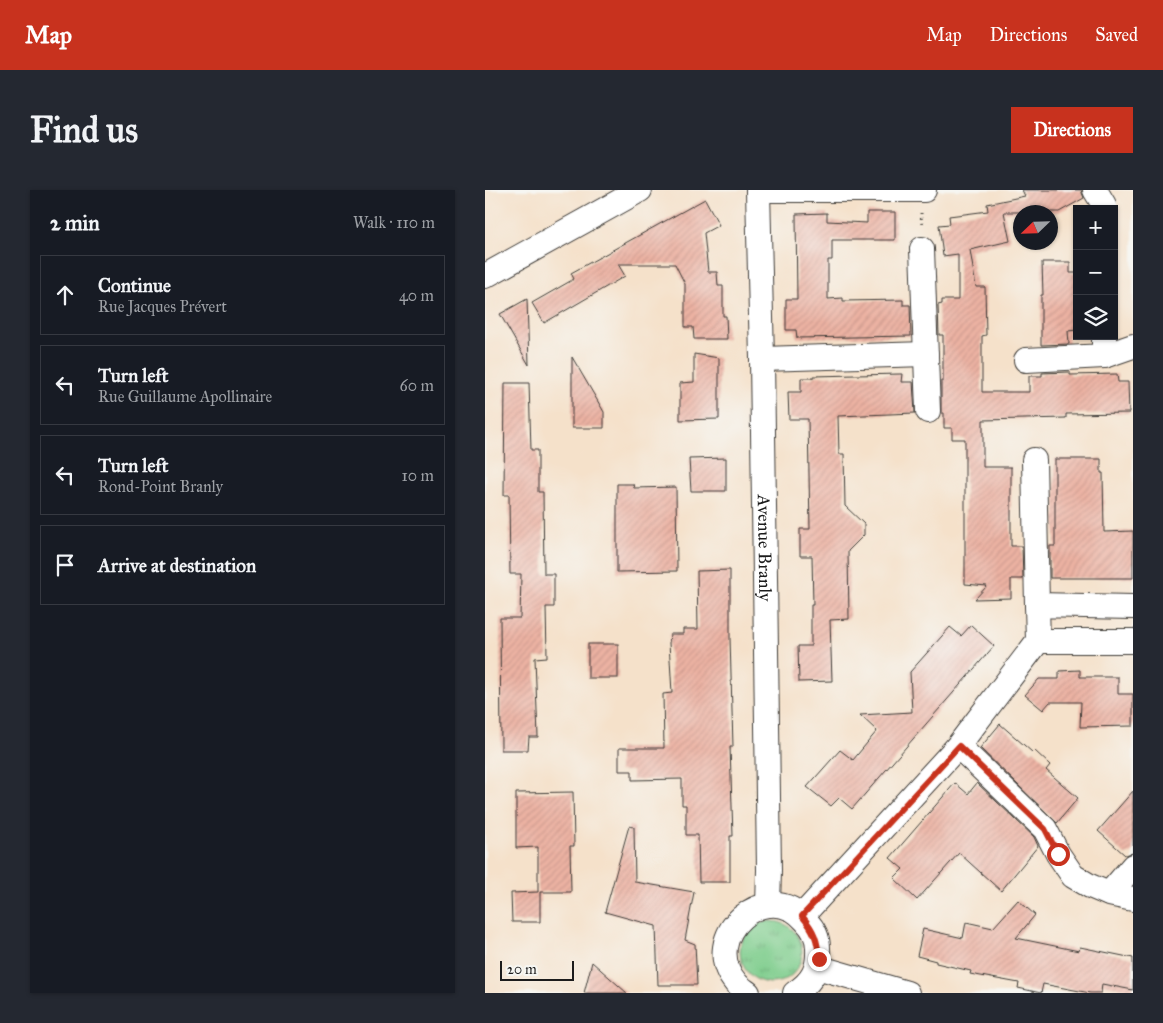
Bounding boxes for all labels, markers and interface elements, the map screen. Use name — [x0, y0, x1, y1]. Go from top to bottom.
text: Map — [25, 20, 72, 50]
text: Map — [926, 24, 962, 46]
text: Directions — [990, 24, 1067, 46]
text: Saved — [1095, 24, 1138, 46]
button: Directions — [1011, 107, 1133, 153]
text: Find us — [30, 109, 138, 152]
north arrow — [1013, 205, 1058, 250]
map controls — [1073, 205, 1118, 340]
button: + — [1073, 205, 1118, 250]
text: 2 min — [50, 210, 100, 236]
text: Walk · 110 m — [353, 213, 435, 232]
button: − — [1073, 250, 1118, 295]
text: Continue — [98, 274, 171, 297]
icon: ahead — [51, 281, 79, 309]
text: 40 m — [399, 286, 434, 305]
button: layers — [1073, 295, 1118, 340]
text: Rue Jacques Prévert — [98, 297, 227, 316]
text: Turn left — [98, 364, 168, 387]
icon: left — [51, 371, 79, 399]
text: 60 m — [400, 376, 434, 395]
text: Rue Guillaume Apollinaire — [98, 387, 272, 406]
text: Turn left — [98, 454, 168, 477]
icon: left — [51, 461, 79, 489]
text: 10 m — [402, 466, 434, 485]
text: Rond-Point Branly — [98, 477, 223, 496]
street label: Avenue Branly — [753, 493, 776, 602]
icon: arrive — [51, 551, 79, 579]
text: Arrive at destination — [98, 554, 256, 577]
route start — [1047, 843, 1070, 866]
route end — [808, 948, 831, 971]
scale bar — [500, 958, 574, 981]
text: 20 m — [507, 961, 537, 978]

